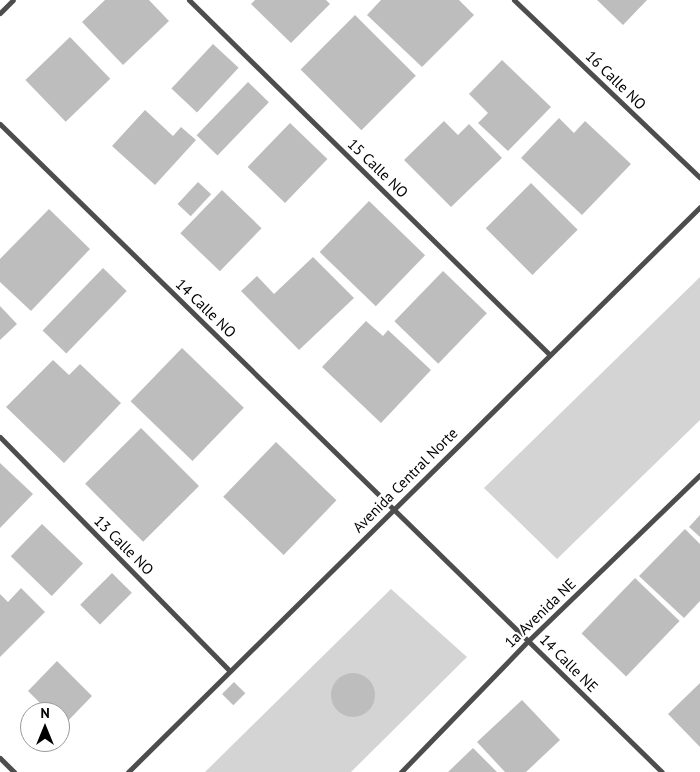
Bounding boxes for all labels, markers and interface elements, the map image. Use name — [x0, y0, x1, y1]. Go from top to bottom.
street label: 16 Calle NO — [582, 47, 650, 113]
street label: 15 Calle NO — [344, 135, 412, 201]
street label: 14 Calle NO — [172, 275, 240, 341]
street label: Avenida Central Norte — [349, 424, 461, 536]
street label: 13 Calle NO — [90, 511, 158, 579]
street label: 1a Avenida NE — [501, 574, 579, 652]
street label: 14 Calle NE — [536, 630, 602, 696]
north arrow — [20, 702, 70, 752]
text: N — [40, 704, 50, 722]

